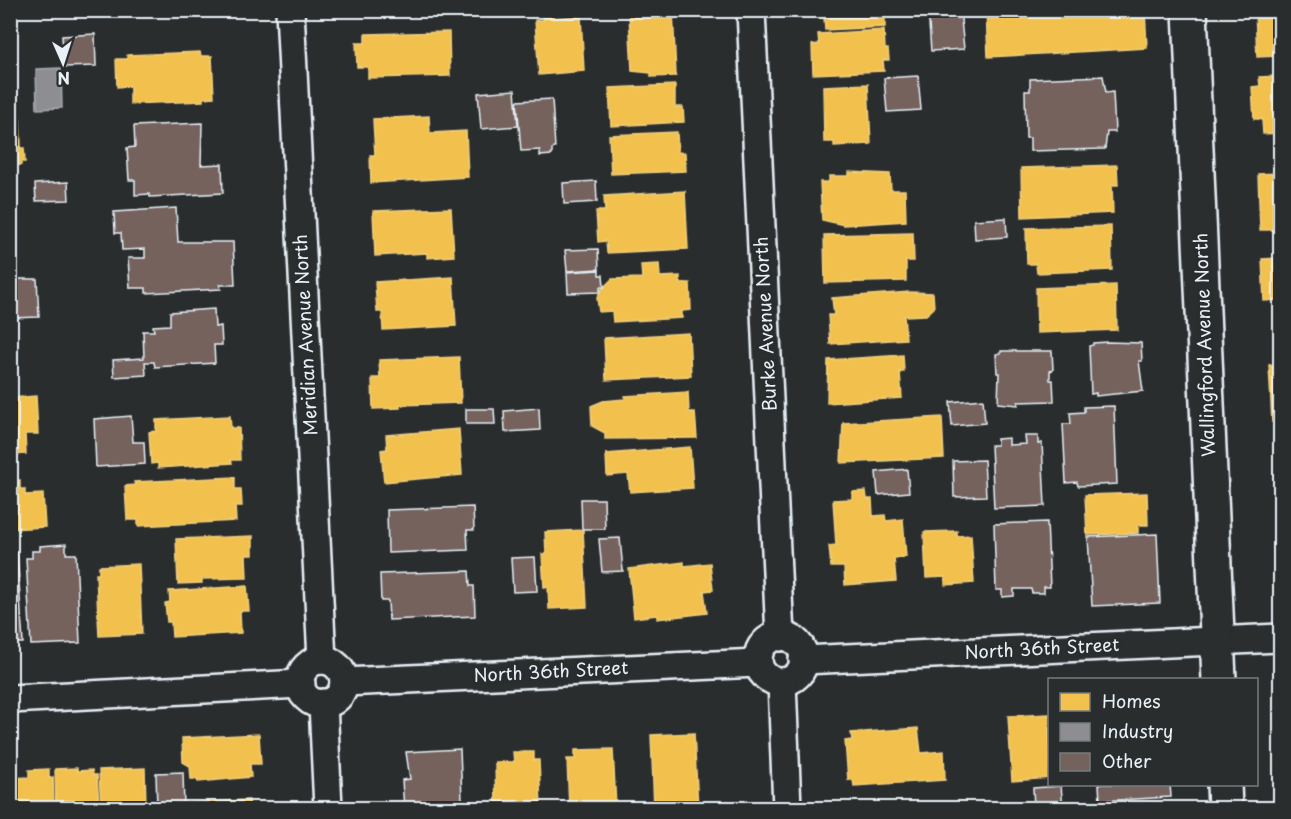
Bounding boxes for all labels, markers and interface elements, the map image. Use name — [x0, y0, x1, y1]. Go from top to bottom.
north arrow — [33, 33, 93, 93]
text: N — [57, 67, 71, 91]
street label: Wallingford Avenue North — [1186, 233, 1221, 458]
street label: Meridian Avenue North — [286, 234, 323, 436]
street label: Burke Avenue North — [746, 236, 783, 412]
street label: North 36th Street — [964, 630, 1120, 665]
street label: North 36th Street — [473, 653, 629, 688]
legend — [1048, 678, 1258, 786]
text: Homes — [1102, 687, 1160, 714]
text: Industry — [1102, 717, 1173, 744]
text: Other — [1102, 747, 1152, 774]

